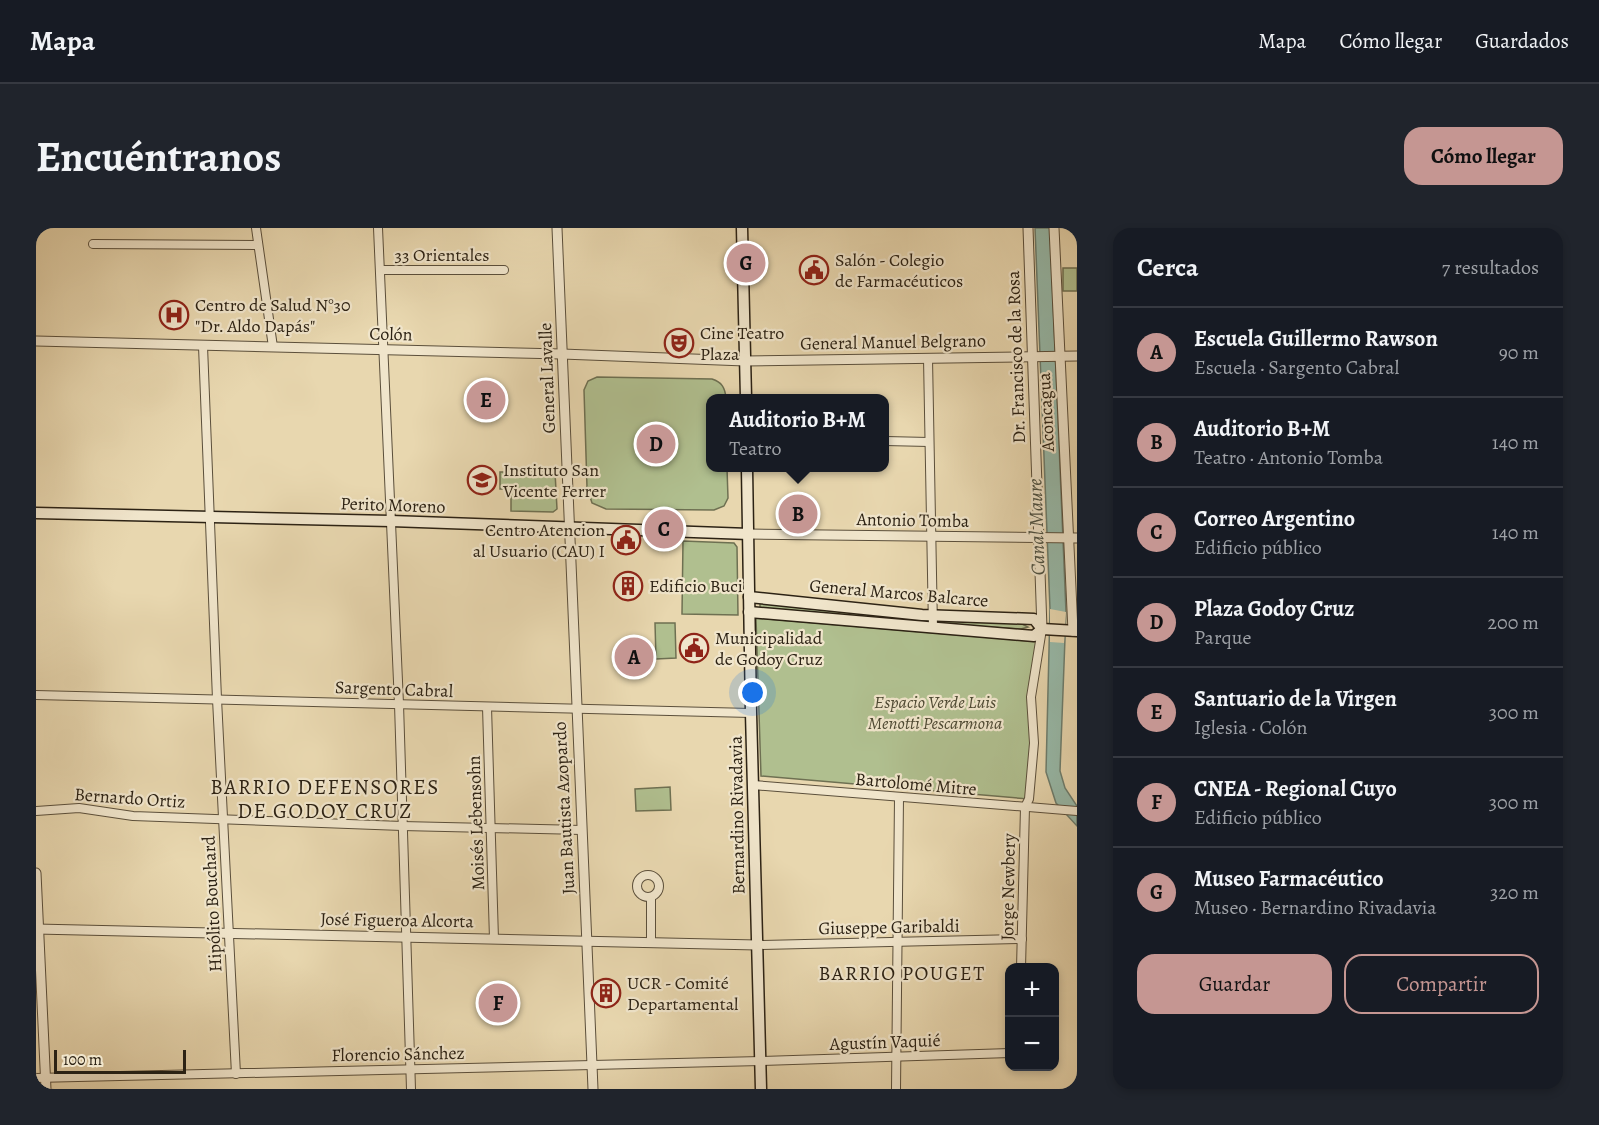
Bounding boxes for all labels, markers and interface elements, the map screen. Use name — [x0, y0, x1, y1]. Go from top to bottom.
text: Mapa — [30, 22, 95, 60]
text: Mapa — [1258, 27, 1306, 55]
text: Cómo llegar — [1339, 27, 1442, 55]
text: Guardados — [1475, 27, 1569, 55]
button: Cómo llegar — [1404, 127, 1563, 185]
text: Encuéntranos — [36, 128, 281, 185]
pin: G — [726, 240, 766, 285]
street label: 33 Orientales — [395, 243, 489, 267]
place label: Salón - Colegio de Farmacéuticos — [835, 248, 963, 293]
text: Cerca — [1137, 250, 1199, 285]
public building icon: Salón - Colegio de Farmacéuticos — [798, 254, 830, 286]
text: 7 resultados — [1442, 254, 1539, 281]
street label: Dr. Francisco de la Rosa — [1001, 269, 1031, 444]
place label: Centro de Salud N°30 "Dr. Aldo Dapás" — [195, 293, 351, 338]
hospital icon: Centro de Salud N°30 "Dr. Aldo Dapás" — [158, 299, 190, 331]
place label: Cine Teatro Plaza — [700, 321, 784, 366]
street label: Colón — [369, 322, 413, 346]
street label: General Lavalle — [533, 322, 561, 434]
text: Escuela Guillermo Rawson — [1194, 324, 1438, 354]
theatre icon: Cine Teatro Plaza — [663, 327, 695, 359]
street label: General Manuel Belgrano — [800, 328, 986, 356]
text: A — [1150, 339, 1163, 366]
text: 90 m — [1499, 339, 1539, 366]
text: Escuela · Sargento Cabral — [1194, 354, 1400, 381]
street label: Aconcagua — [1032, 371, 1060, 453]
pin: E — [466, 378, 506, 423]
popup — [706, 394, 889, 472]
text: Auditorio B+M — [729, 405, 866, 435]
text: Auditorio B+M — [1194, 414, 1330, 444]
pin: D — [636, 422, 676, 466]
text: B — [1150, 429, 1163, 456]
text: 140 m — [1492, 429, 1539, 456]
text: Teatro — [729, 435, 781, 462]
text: Teatro · Antonio Tomba — [1194, 444, 1383, 471]
place label: Instituto San Vicente Ferrer — [502, 458, 606, 503]
school or university icon: Instituto San Vicente Ferrer — [466, 464, 498, 496]
water label: Canal Maure — [1021, 478, 1052, 576]
street label: Perito Moreno — [340, 491, 446, 519]
pin: B — [778, 492, 818, 536]
text: Correo Argentino — [1194, 504, 1355, 534]
pin: C — [644, 506, 684, 552]
street label: Antonio Tomba — [855, 507, 970, 533]
place label: Centro Atencion al Usuario (CAU) I — [473, 518, 605, 563]
text: C — [1150, 519, 1163, 546]
text: 140 m — [1492, 519, 1539, 546]
public building icon: Centro Atencion al Usuario (CAU) I — [610, 524, 642, 556]
text: Edificio público — [1194, 534, 1322, 561]
building icon: Edificio Buci — [612, 570, 644, 602]
street label: General Marcos Balcarce — [809, 573, 989, 613]
place label: Edificio Buci — [649, 574, 743, 598]
text: Plaza Godoy Cruz — [1194, 594, 1354, 624]
text: D — [1150, 609, 1163, 636]
text: 200 m — [1488, 609, 1539, 636]
text: Parque — [1194, 624, 1252, 651]
place label: Municipalidad de Godoy Cruz — [715, 626, 823, 671]
public building icon: Municipalidad de Godoy Cruz — [678, 632, 710, 664]
pin: A — [614, 634, 654, 680]
street label: Sargento Cabral — [335, 675, 454, 703]
your location — [738, 678, 767, 707]
text: Santuario de la Virgen — [1194, 684, 1397, 714]
park label: Espacio Verde Luis Menotti Pescarmona — [868, 690, 1002, 735]
text: E — [1151, 699, 1162, 726]
text: 300 m — [1489, 699, 1539, 726]
text: Iglesia · Colón — [1194, 714, 1307, 741]
street label: Juan Bautista Azopardo — [547, 721, 581, 895]
street label: Bernardino Rivadavia — [724, 735, 750, 895]
street label: Moisés Lebensohn — [462, 755, 490, 891]
street label: Bartolomé Mitre — [854, 767, 978, 801]
district label: BARRIO DEFENSORES DE GODOY CRUZ — [210, 773, 440, 825]
text: CNEA - Regional Cuyo — [1194, 774, 1397, 804]
street label: Bernardo Ortiz — [74, 782, 186, 814]
text: F — [1151, 789, 1162, 816]
text: 300 m — [1489, 789, 1539, 816]
text: Edificio público — [1194, 804, 1322, 831]
street label: Jorge Newbery — [995, 832, 1021, 941]
street label: Hipólito Bouchard — [196, 835, 228, 973]
text: Museo Farmacéutico — [1194, 864, 1384, 894]
text: G — [1150, 879, 1163, 906]
text: 320 m — [1490, 879, 1539, 906]
text: Museo · Bernardino Rivadavia — [1194, 894, 1437, 921]
street label: José Figueroa Alcorta — [320, 907, 475, 933]
street label: Giuseppe Garibaldi — [818, 914, 960, 940]
button: Guardar — [1137, 954, 1332, 1014]
button: Compartir — [1344, 954, 1539, 1014]
district label: BARRIO POUGET — [818, 960, 986, 987]
map controls — [1005, 963, 1059, 1071]
button: + — [1005, 963, 1059, 1017]
place label: UCR - Comité Departamental — [627, 971, 739, 1016]
building icon: UCR - Comité Departamental — [590, 977, 622, 1009]
pin: F — [478, 980, 518, 1026]
button: − — [1005, 1017, 1059, 1071]
street label: Agustín Vaquié — [828, 1028, 941, 1056]
street label: Florencio Sánchez — [331, 1041, 465, 1067]
scale bar — [54, 1047, 186, 1074]
text: 100 m — [63, 1049, 102, 1071]

